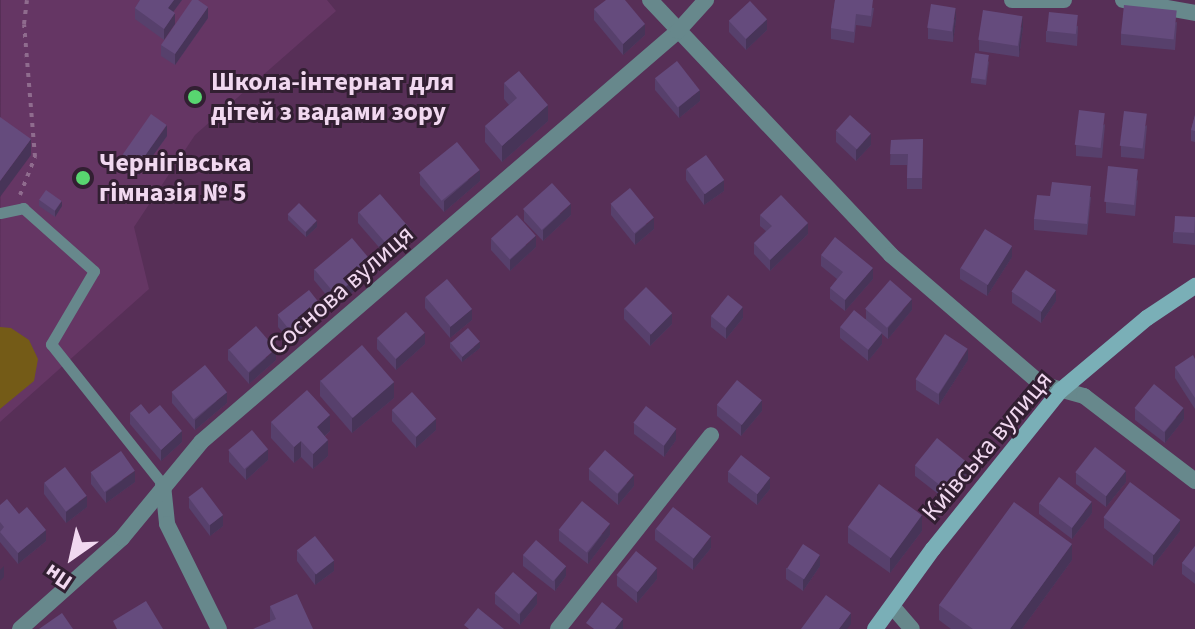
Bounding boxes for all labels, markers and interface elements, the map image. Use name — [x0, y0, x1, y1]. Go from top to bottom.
place label: Школа-інтернат для дітей з вадами зору — [211, 66, 454, 128]
marker: Школа-інтернат для дітей з вадами зору — [186, 88, 204, 106]
place label: Чернігівська гімназія № 5 — [99, 147, 251, 208]
marker: Чернігівська гімназія № 5 — [74, 169, 92, 187]
street label: Соснова вулиця — [262, 218, 420, 362]
street label: Київська вулиця — [915, 365, 1059, 527]
north arrow — [32, 517, 112, 597]
text: Пн — [38, 556, 79, 598]

